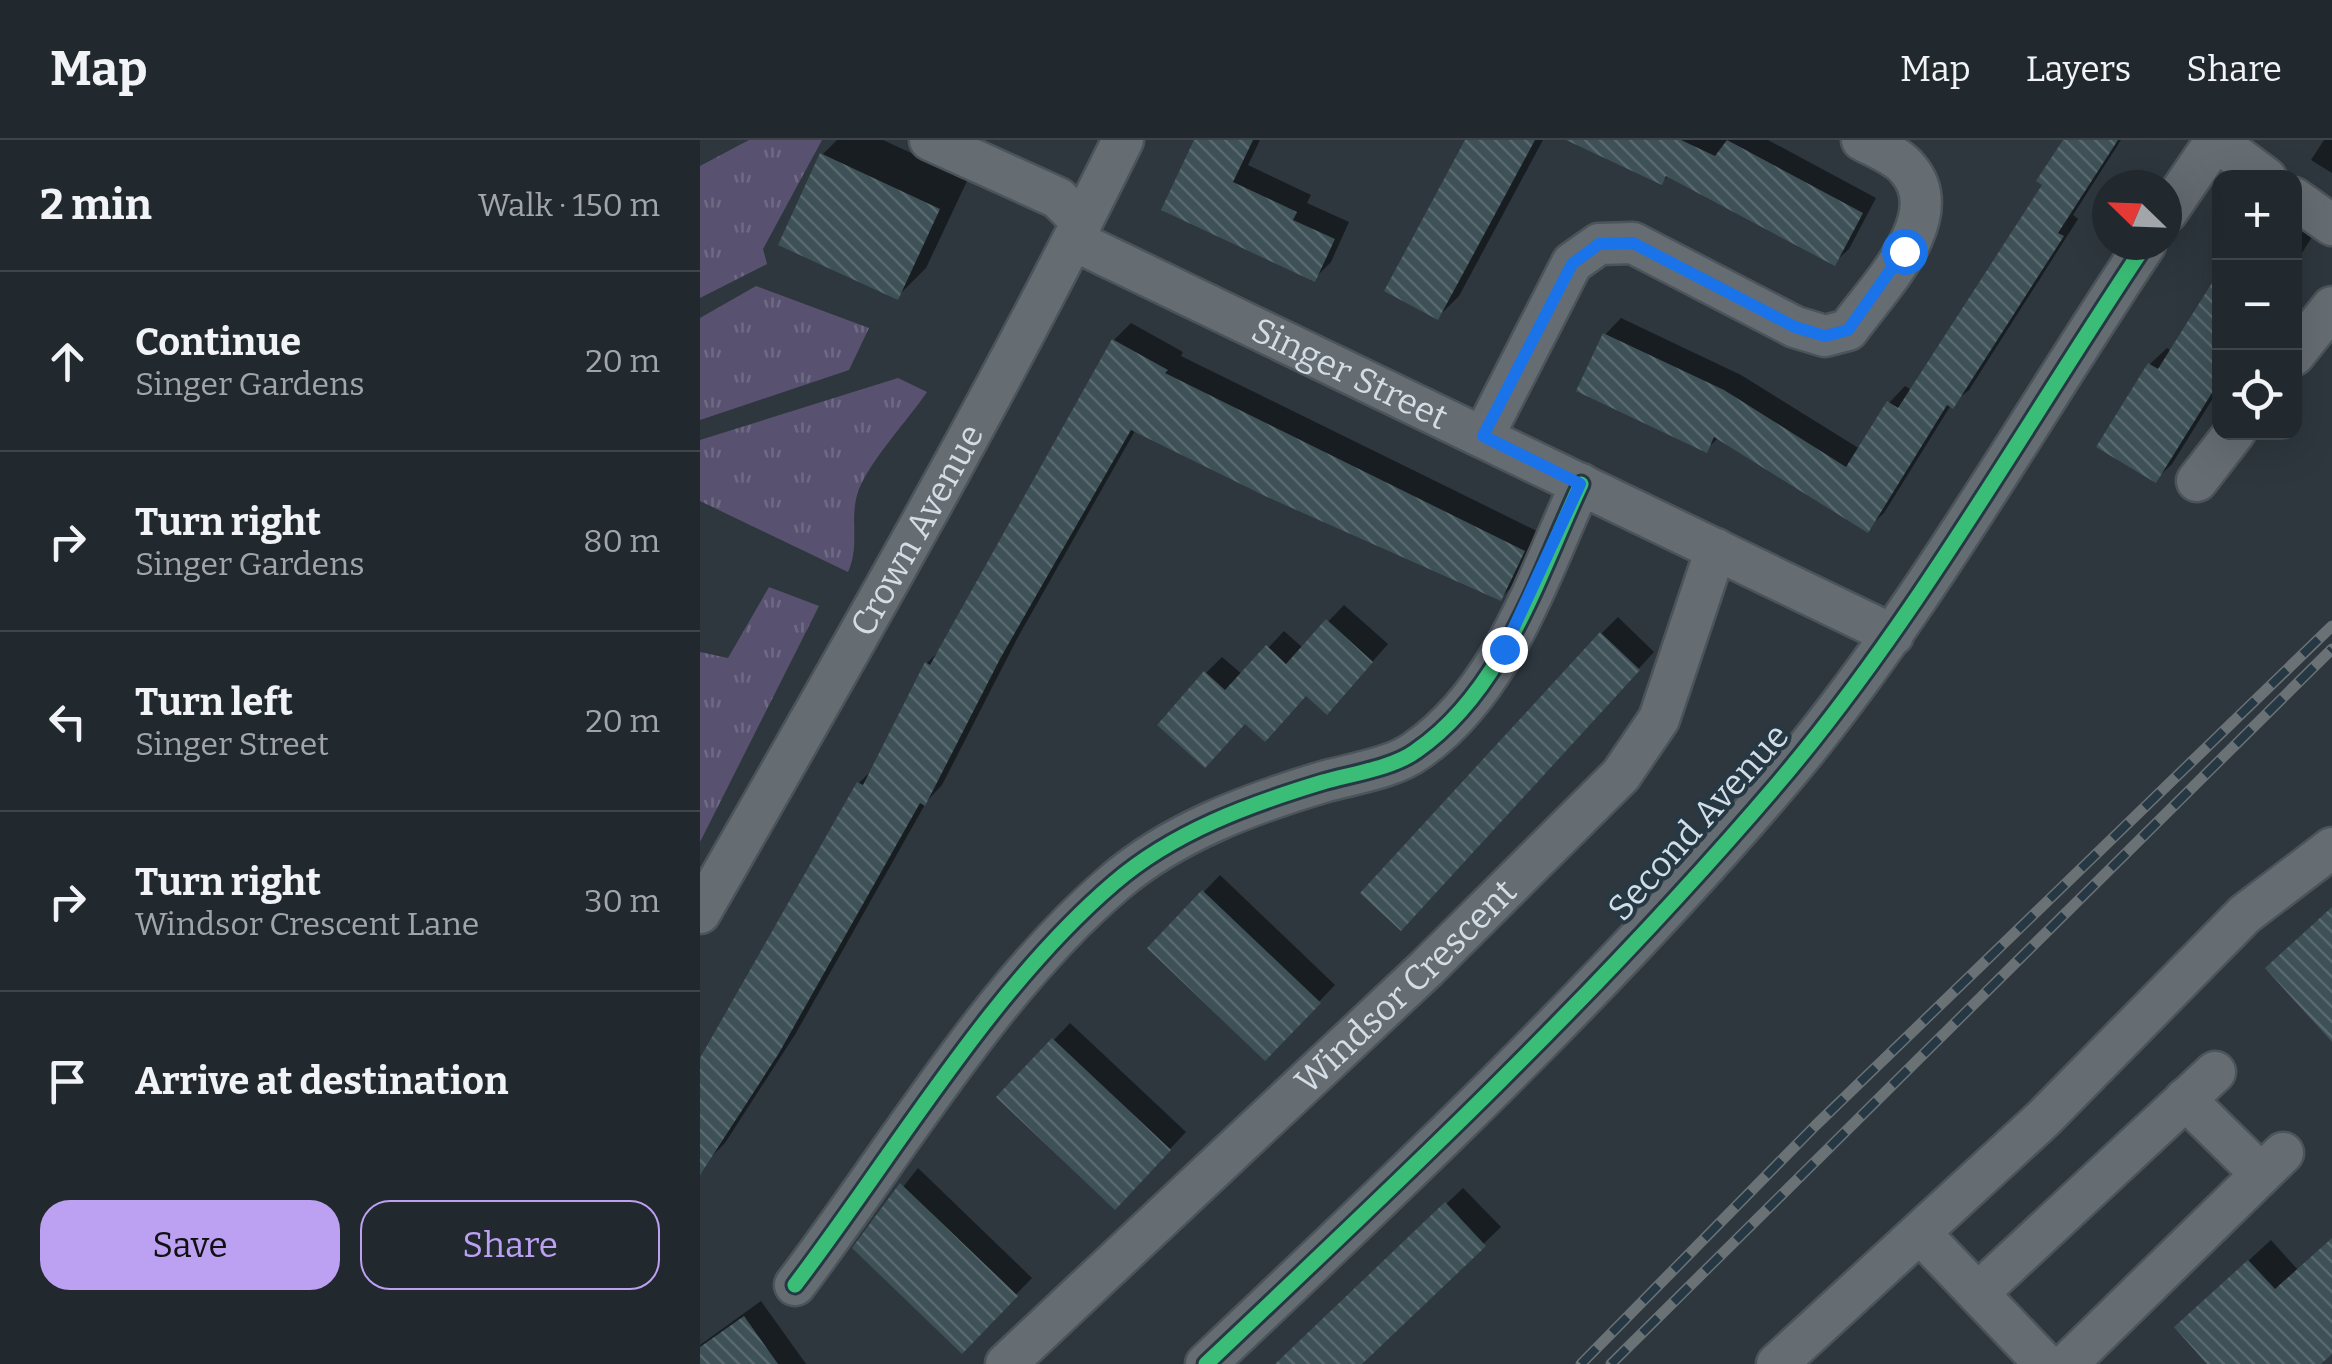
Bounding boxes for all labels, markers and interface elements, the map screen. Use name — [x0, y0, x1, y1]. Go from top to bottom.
text: Map — [50, 40, 147, 98]
text: Map — [1900, 48, 1971, 90]
text: Layers — [2026, 48, 2131, 90]
text: Share — [2186, 48, 2282, 90]
north arrow — [2092, 170, 2182, 260]
map controls — [2212, 170, 2302, 440]
button: + — [2212, 170, 2302, 260]
text: 2 min — [40, 180, 152, 230]
text: Walk · 150 m — [478, 186, 660, 224]
route start — [1882, 229, 1928, 275]
button: − — [2212, 260, 2302, 350]
street label: Singer Street — [1245, 308, 1455, 438]
text: Continue — [135, 319, 301, 365]
icon: ahead — [40, 334, 95, 389]
text: 20 m — [585, 342, 660, 380]
button: locate — [2212, 350, 2302, 440]
text: Singer Gardens — [135, 365, 365, 403]
street label: Crown Avenue — [841, 417, 992, 644]
text: Turn right — [135, 499, 321, 545]
icon: right — [40, 514, 95, 569]
text: 80 m — [583, 522, 660, 560]
text: Singer Gardens — [135, 545, 365, 583]
route end — [1482, 627, 1528, 673]
text: Turn left — [135, 679, 293, 725]
icon: left — [40, 694, 95, 749]
text: 20 m — [585, 702, 660, 740]
street label: Second Avenue — [1599, 715, 1797, 929]
text: Singer Street — [135, 725, 329, 763]
text: Turn right — [135, 859, 321, 905]
street label: Windsor Crescent — [1286, 870, 1525, 1102]
icon: right — [40, 874, 95, 929]
text: 30 m — [584, 882, 660, 920]
text: Windsor Crescent Lane — [135, 905, 479, 943]
icon: arrive — [40, 1054, 95, 1109]
text: Arrive at destination — [135, 1058, 508, 1104]
button: Save — [40, 1200, 340, 1290]
button: Share — [360, 1200, 660, 1290]

